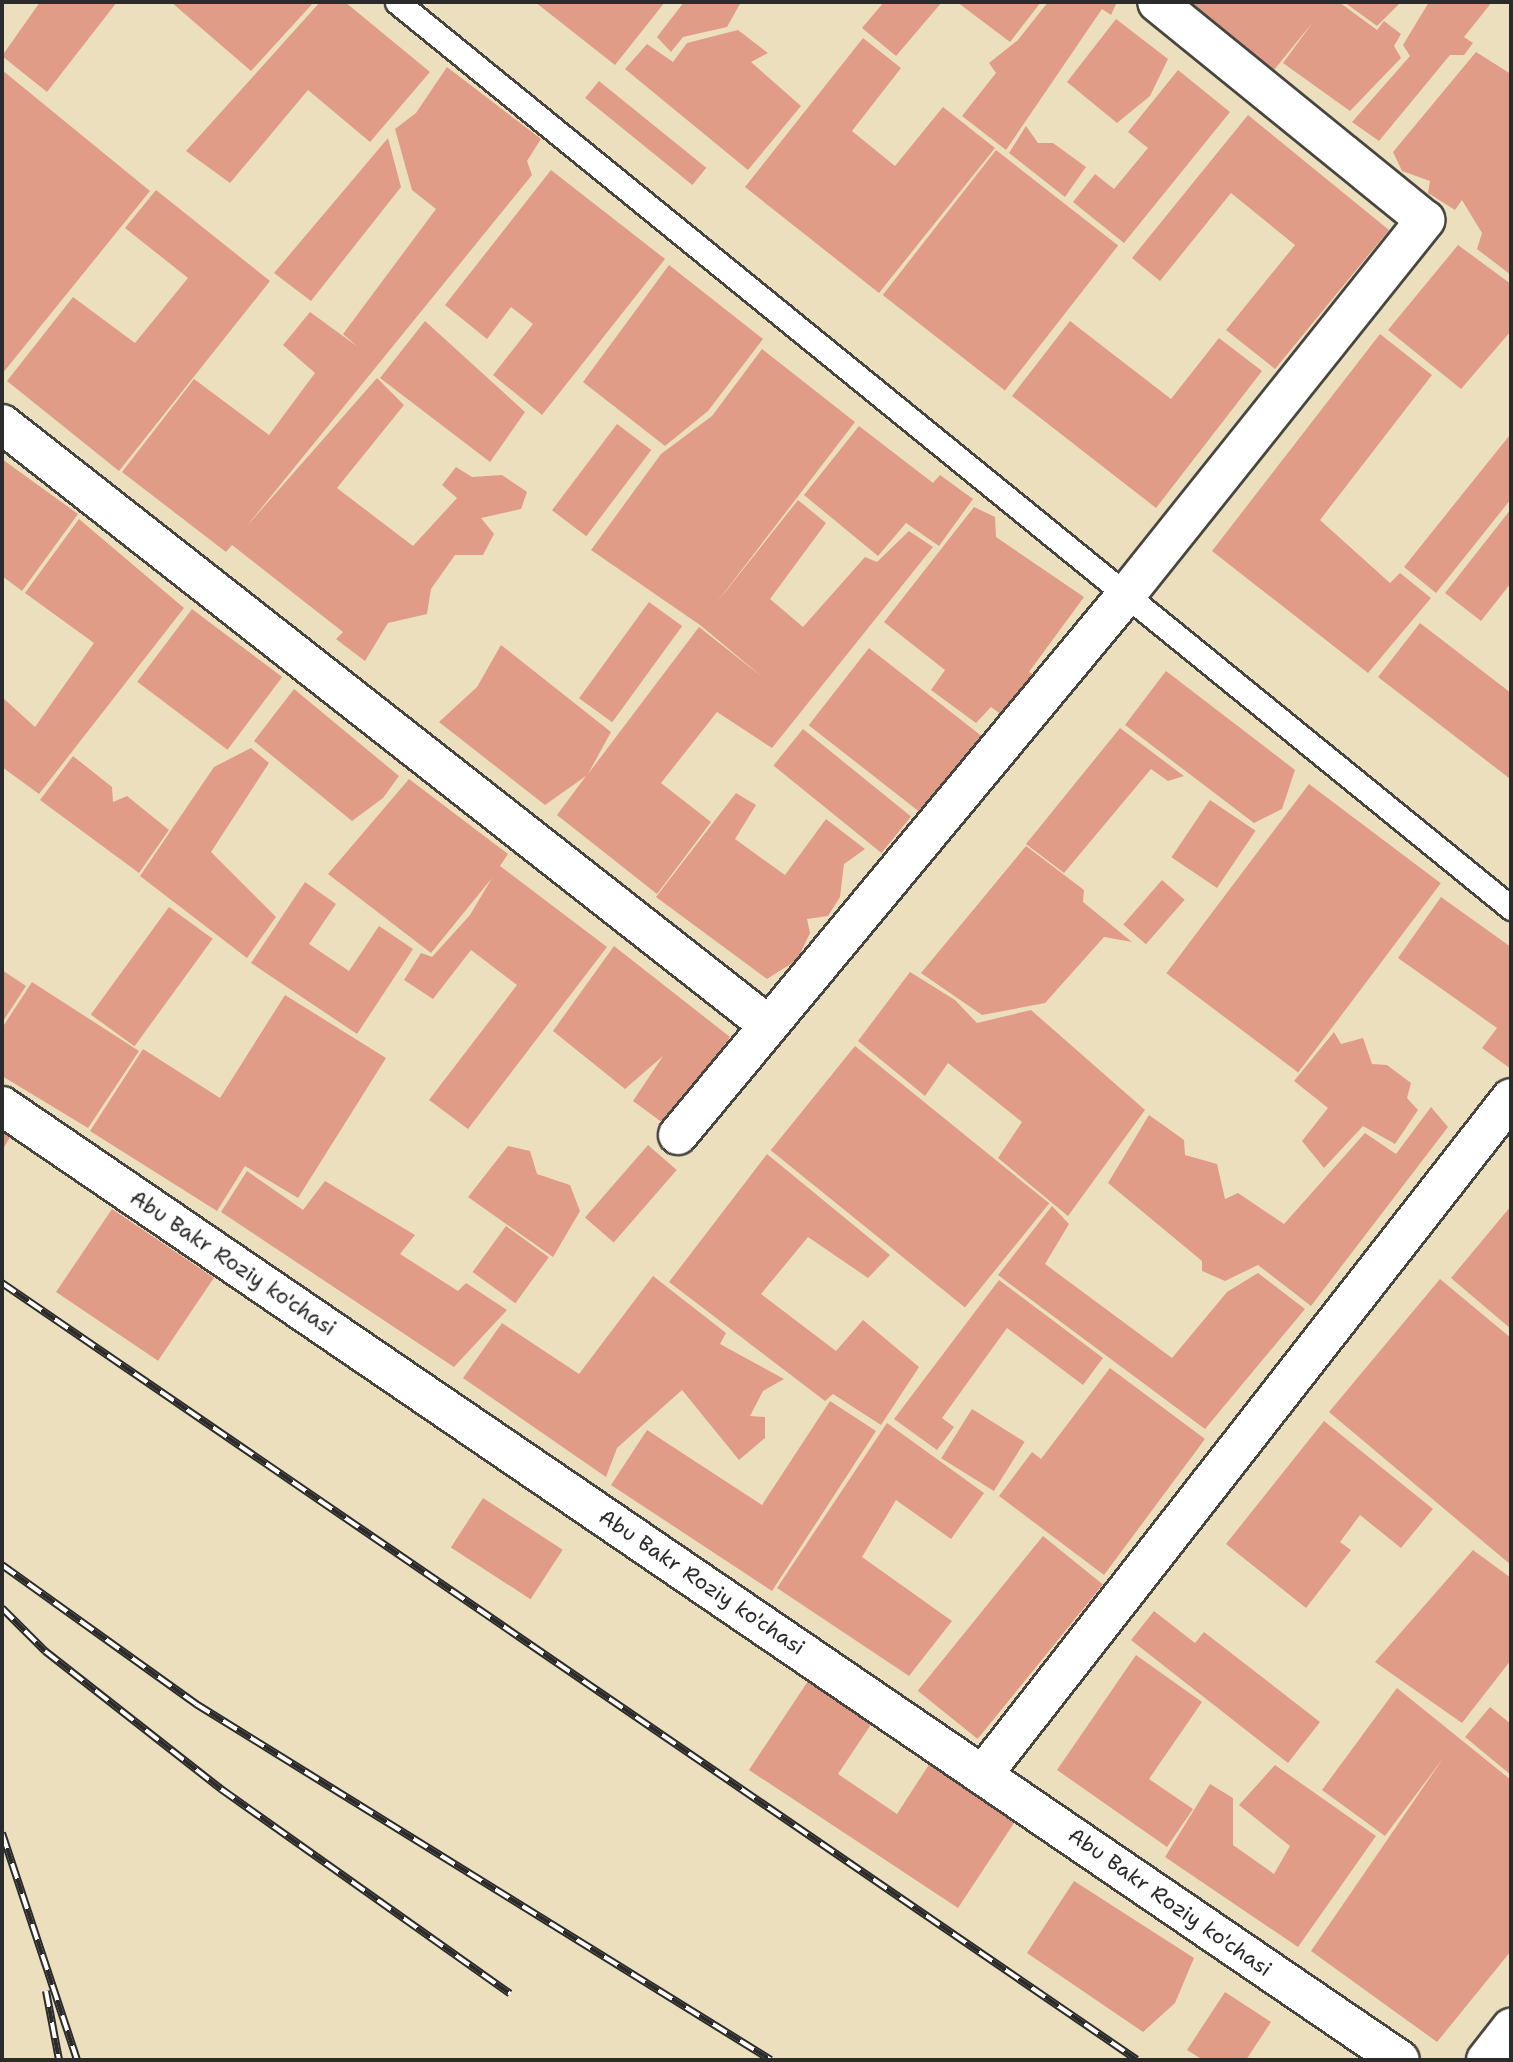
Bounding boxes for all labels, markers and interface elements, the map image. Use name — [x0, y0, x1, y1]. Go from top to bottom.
street label: Abu Bakr Roziy ko'chasi — [125, 1185, 341, 1341]
street label: Abu Bakr Roziy ko'chasi — [594, 1504, 810, 1660]
street label: Abu Bakr Roziy ko'chasi — [1063, 1822, 1277, 1982]

